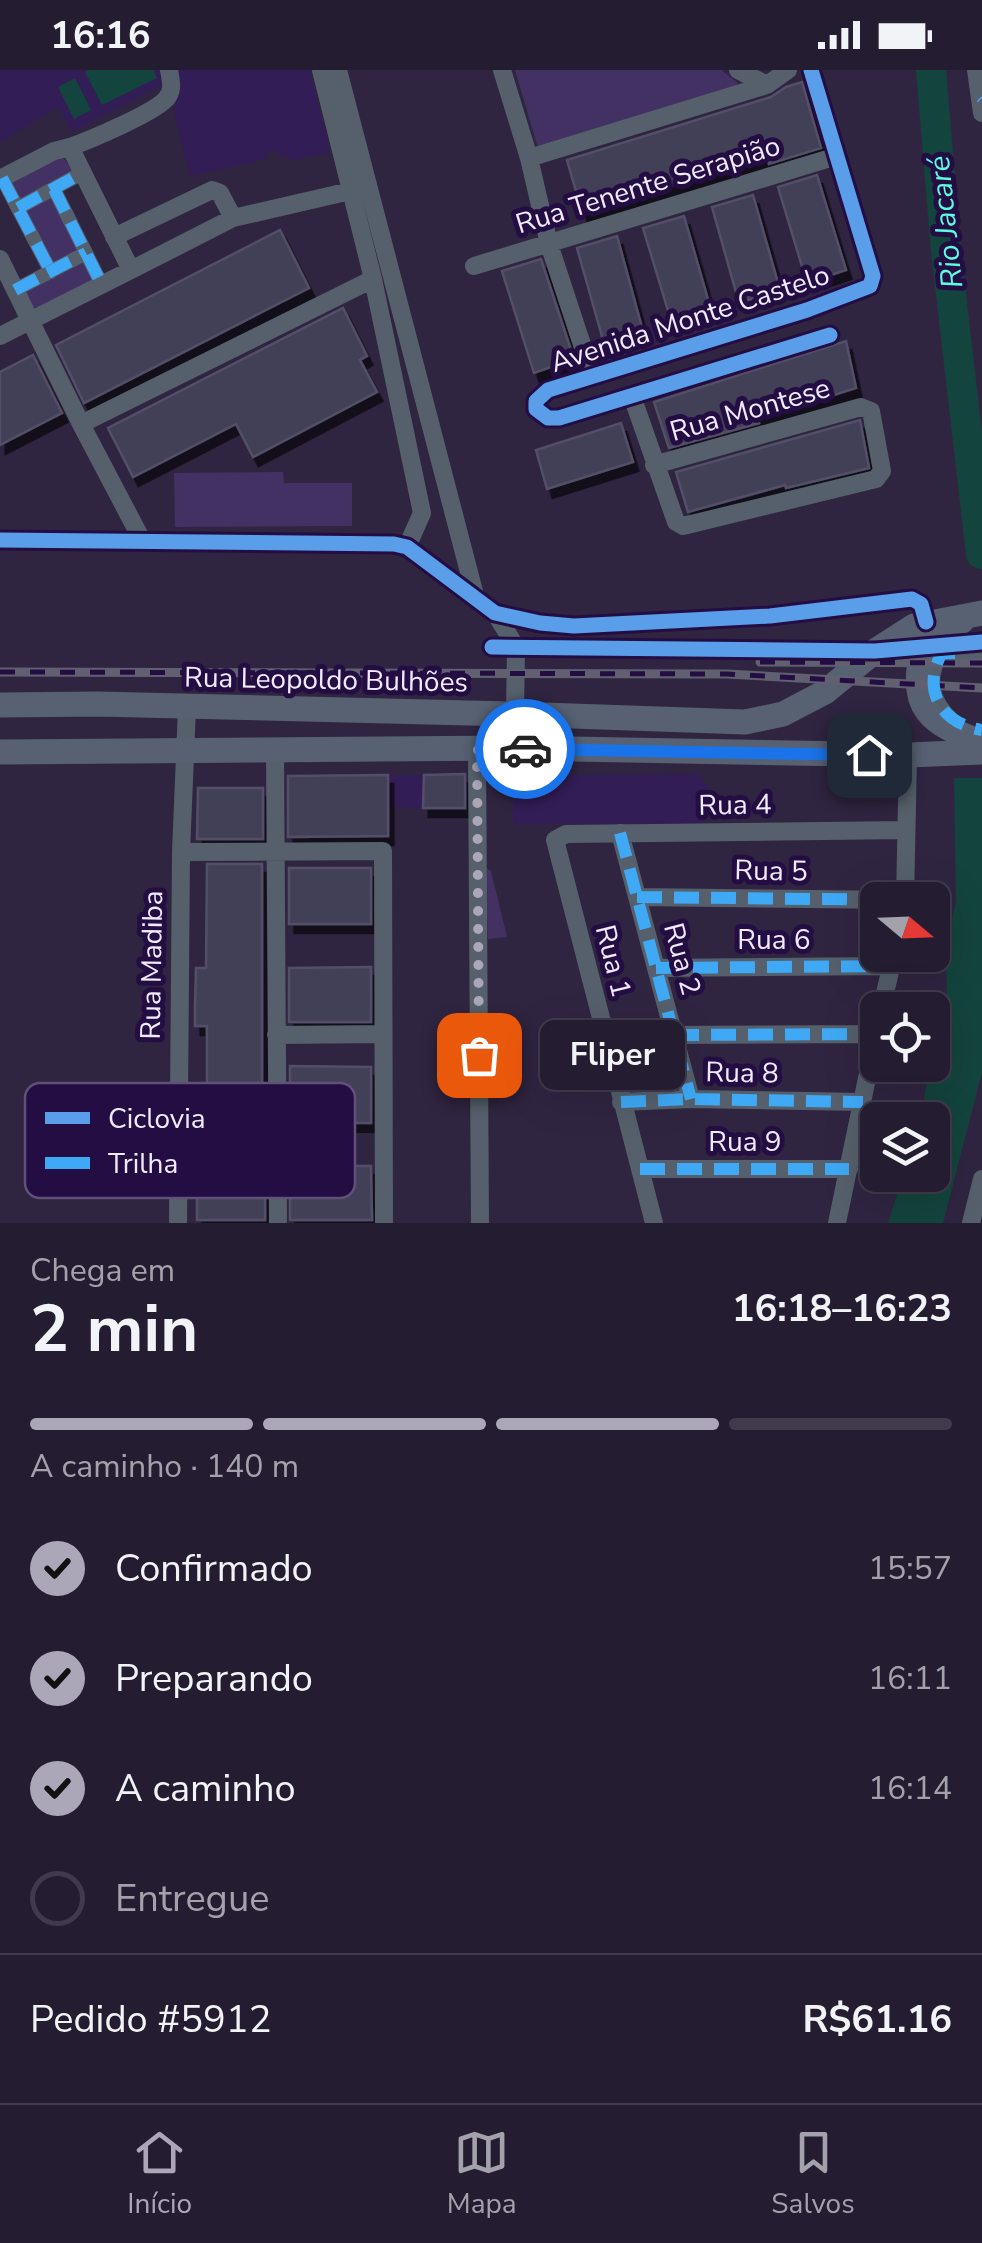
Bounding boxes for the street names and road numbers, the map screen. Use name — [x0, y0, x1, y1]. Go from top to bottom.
street label: Rua Tenente Serapião — [511, 127, 785, 243]
street label: Avenida Monte Castelo — [545, 256, 835, 382]
street label: Rua Montese — [666, 369, 834, 451]
street label: Rua Leopoldo Bulhões — [184, 659, 468, 701]
street label: Rua 4 — [698, 785, 772, 825]
street label: Rua 5 — [734, 851, 808, 891]
street label: Rua Madiba — [132, 890, 172, 1040]
street label: Rua 2 — [654, 919, 710, 999]
street label: Rua 1 — [586, 921, 640, 1001]
street label: Rua 6 — [737, 921, 811, 959]
street label: Rua 8 — [705, 1053, 779, 1093]
street label: Rua 9 — [708, 1123, 782, 1161]

